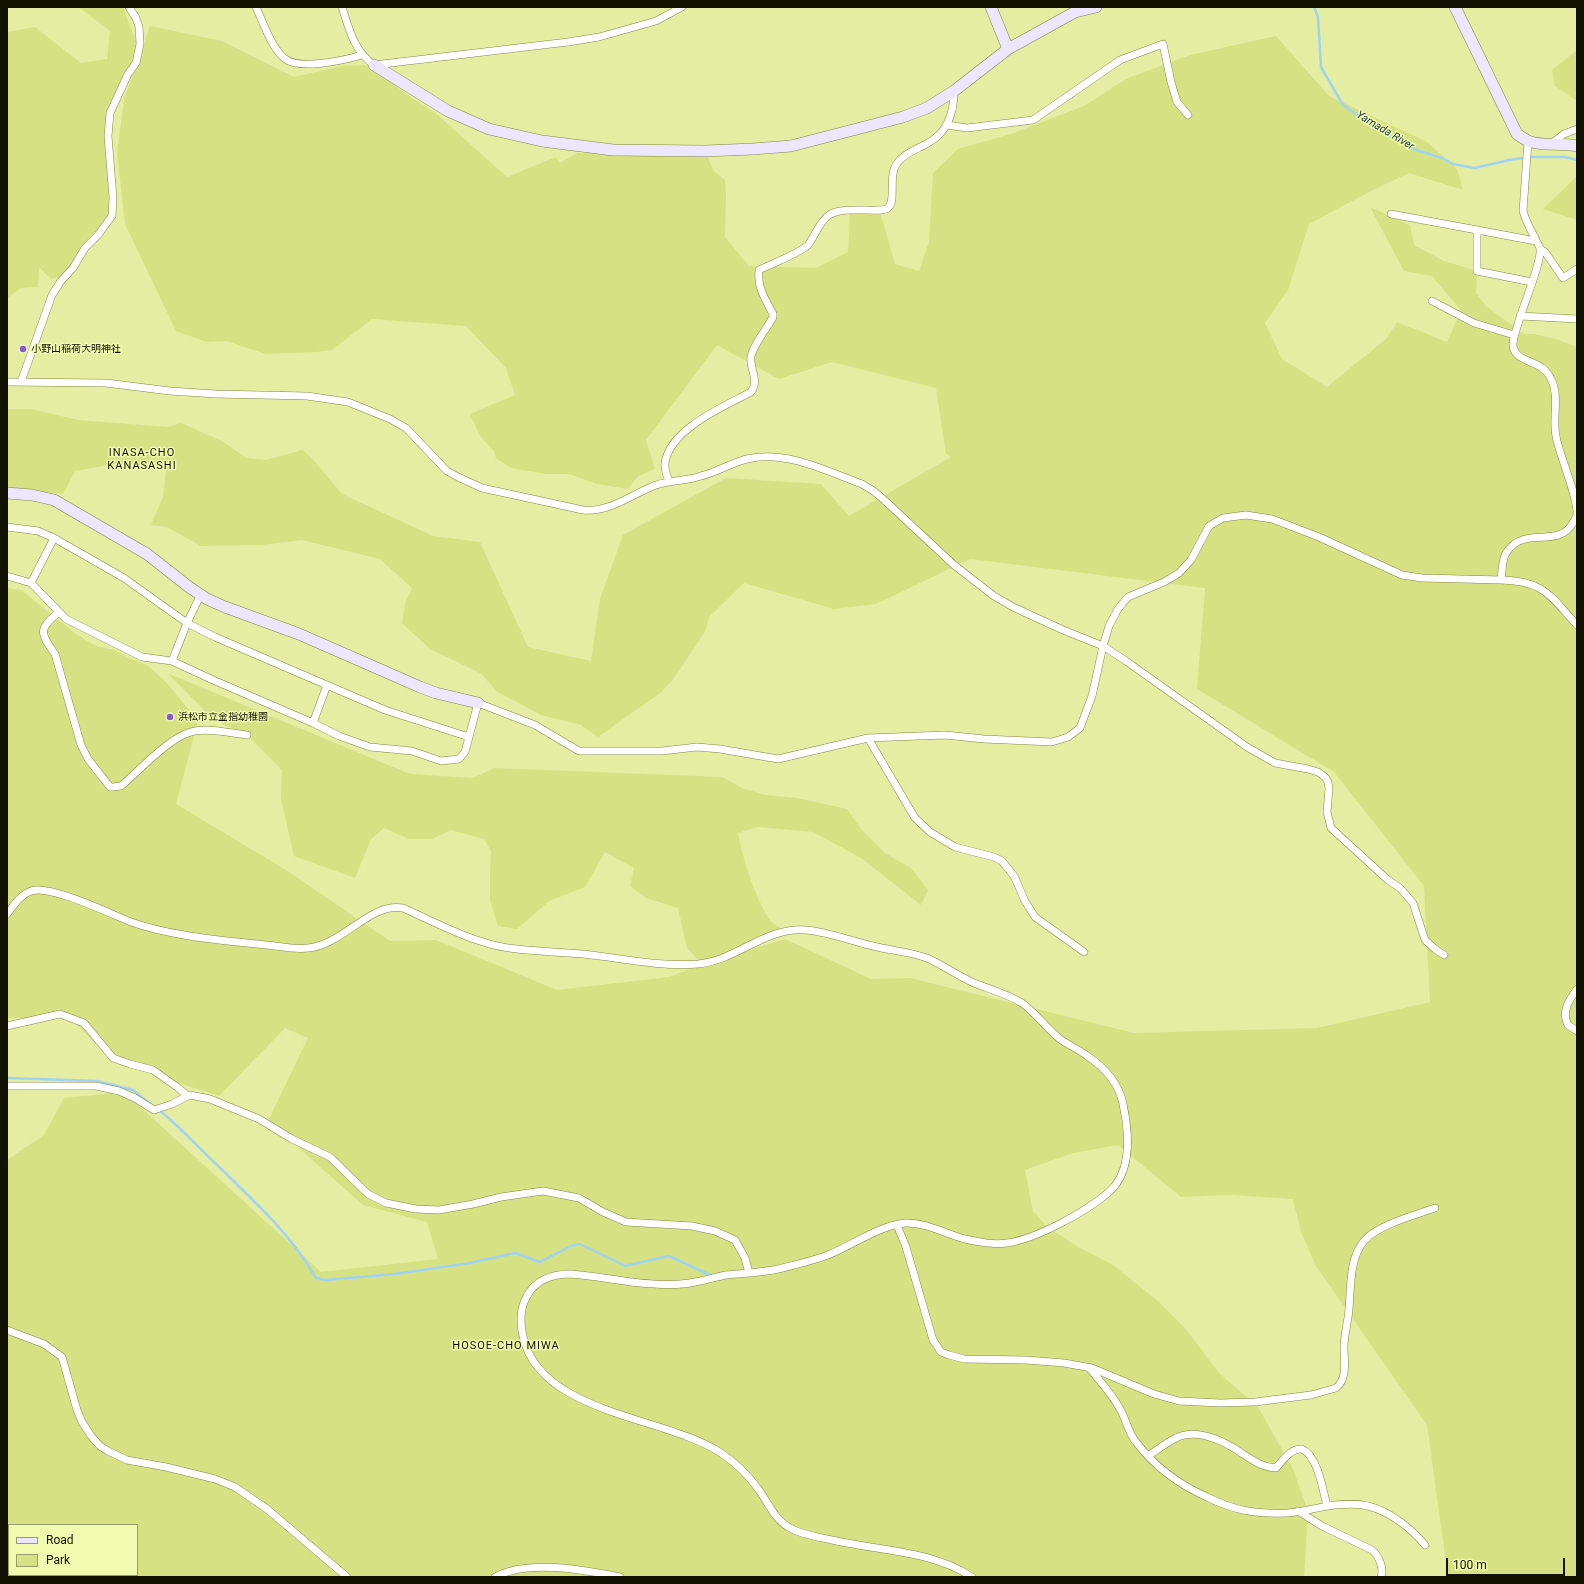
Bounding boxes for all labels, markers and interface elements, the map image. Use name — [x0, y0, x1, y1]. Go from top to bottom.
water label: Yamada River — [1354, 109, 1416, 153]
place label: 小野山稲荷大明神社 — [31, 343, 121, 355]
marker: 小野山稲荷大明神社 — [18, 344, 28, 354]
district label: INASA-CHO KANASASHI — [107, 446, 177, 472]
place label: 浜松市立金指幼稚園 — [178, 711, 268, 723]
marker: 浜松市立金指幼稚園 — [165, 712, 175, 722]
district label: HOSOE-CHO MIWA — [452, 1339, 560, 1353]
legend — [8, 1524, 138, 1576]
text: Road — [46, 1533, 74, 1547]
scale bar — [1448, 1550, 1567, 1576]
text: Park — [46, 1553, 70, 1567]
text: 100 m — [1453, 1558, 1487, 1572]

